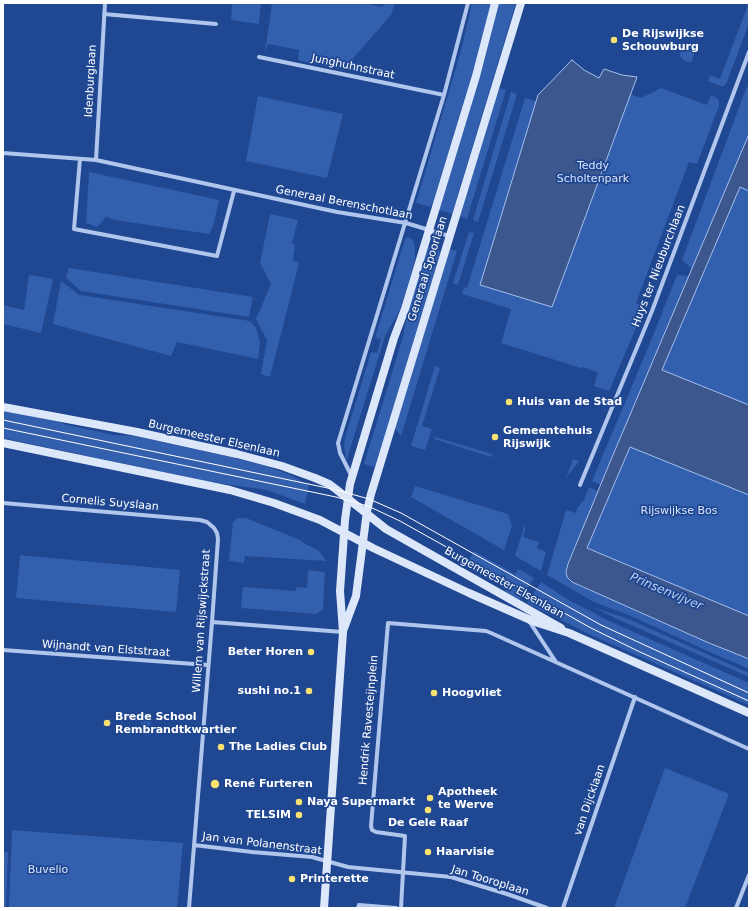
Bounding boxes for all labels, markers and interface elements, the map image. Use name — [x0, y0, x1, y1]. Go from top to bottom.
place label: De Rijswijkse Schouwburg — [622, 27, 704, 53]
marker: De Rijswijkse Schouwburg — [609, 35, 619, 45]
street label: Idenburglaan — [83, 44, 99, 118]
street label: Junghuhnstraat — [310, 52, 396, 82]
park label: Teddy Scholtenpark — [557, 159, 629, 185]
street label: Generaal Berenschotlaan — [274, 183, 414, 223]
street label: Huys ter Nieuburchlaan — [630, 203, 688, 329]
street label: Generaal Spoorlaan — [406, 215, 450, 323]
place label: Huis van de Stad — [517, 395, 622, 409]
marker: Huis van de Stad — [504, 397, 514, 407]
street label: Burgemeester Elsenlaan — [147, 417, 281, 461]
place label: Gemeentehuis Rijswijk — [503, 424, 592, 450]
marker: Gemeentehuis Rijswijk — [490, 432, 500, 442]
street label: Cornelis Suyslaan — [61, 492, 159, 514]
park label: Rijswijkse Bos — [641, 504, 717, 518]
street label: Burgemeester Elsenlaan — [442, 545, 566, 621]
street label: Willem van Rijswijckstraat — [190, 549, 214, 693]
water label: Prinsenvijver — [628, 570, 704, 614]
street label: Wijnandt van Elststraat — [42, 638, 170, 660]
place label: Beter Horen — [228, 645, 303, 659]
marker: Beter Horen — [306, 647, 316, 657]
street label: Hendrik Ravesteijnplein — [357, 654, 381, 786]
place label: sushi no.1 — [237, 684, 301, 698]
marker: sushi no.1 — [304, 686, 314, 696]
place label: Hoogvliet — [442, 686, 502, 700]
marker: Hoogvliet — [429, 688, 439, 698]
place label: Brede School Rembrandtkwartier — [115, 710, 236, 736]
marker: Brede School Rembrandtkwartier — [102, 718, 112, 728]
place label: The Ladies Club — [229, 740, 327, 754]
marker: The Ladies Club — [216, 742, 226, 752]
street label: van Dijcklaan — [572, 763, 608, 837]
place label: René Furteren — [224, 777, 313, 791]
marker: René Furteren — [209, 778, 221, 790]
place label: Apotheek te Werve — [438, 785, 497, 811]
marker: Apotheek te Werve — [425, 793, 435, 803]
place label: Naya Supermarkt — [307, 795, 415, 809]
marker: Naya Supermarkt — [294, 797, 304, 807]
marker: De Gele Raaf — [423, 805, 433, 815]
place label: TELSIM — [246, 808, 291, 822]
marker: TELSIM — [294, 810, 304, 820]
place label: De Gele Raaf — [388, 816, 468, 830]
street label: Jan van Polanenstraat — [202, 830, 322, 858]
place label: Haarvisie — [436, 845, 494, 859]
marker: Haarvisie — [423, 847, 433, 857]
park label: Buvelio — [28, 863, 68, 877]
street label: Jan Tooroplaan — [450, 863, 530, 899]
place label: Printerette — [300, 872, 369, 886]
marker: Printerette — [287, 874, 297, 884]

